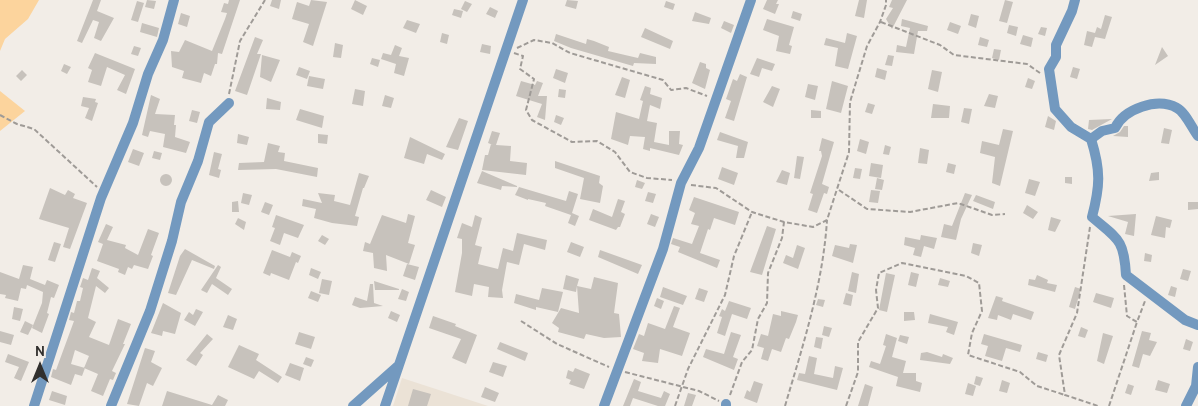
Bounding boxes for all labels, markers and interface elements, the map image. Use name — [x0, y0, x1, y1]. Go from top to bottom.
north arrow — [15, 341, 65, 391]
text: N — [35, 342, 45, 360]

